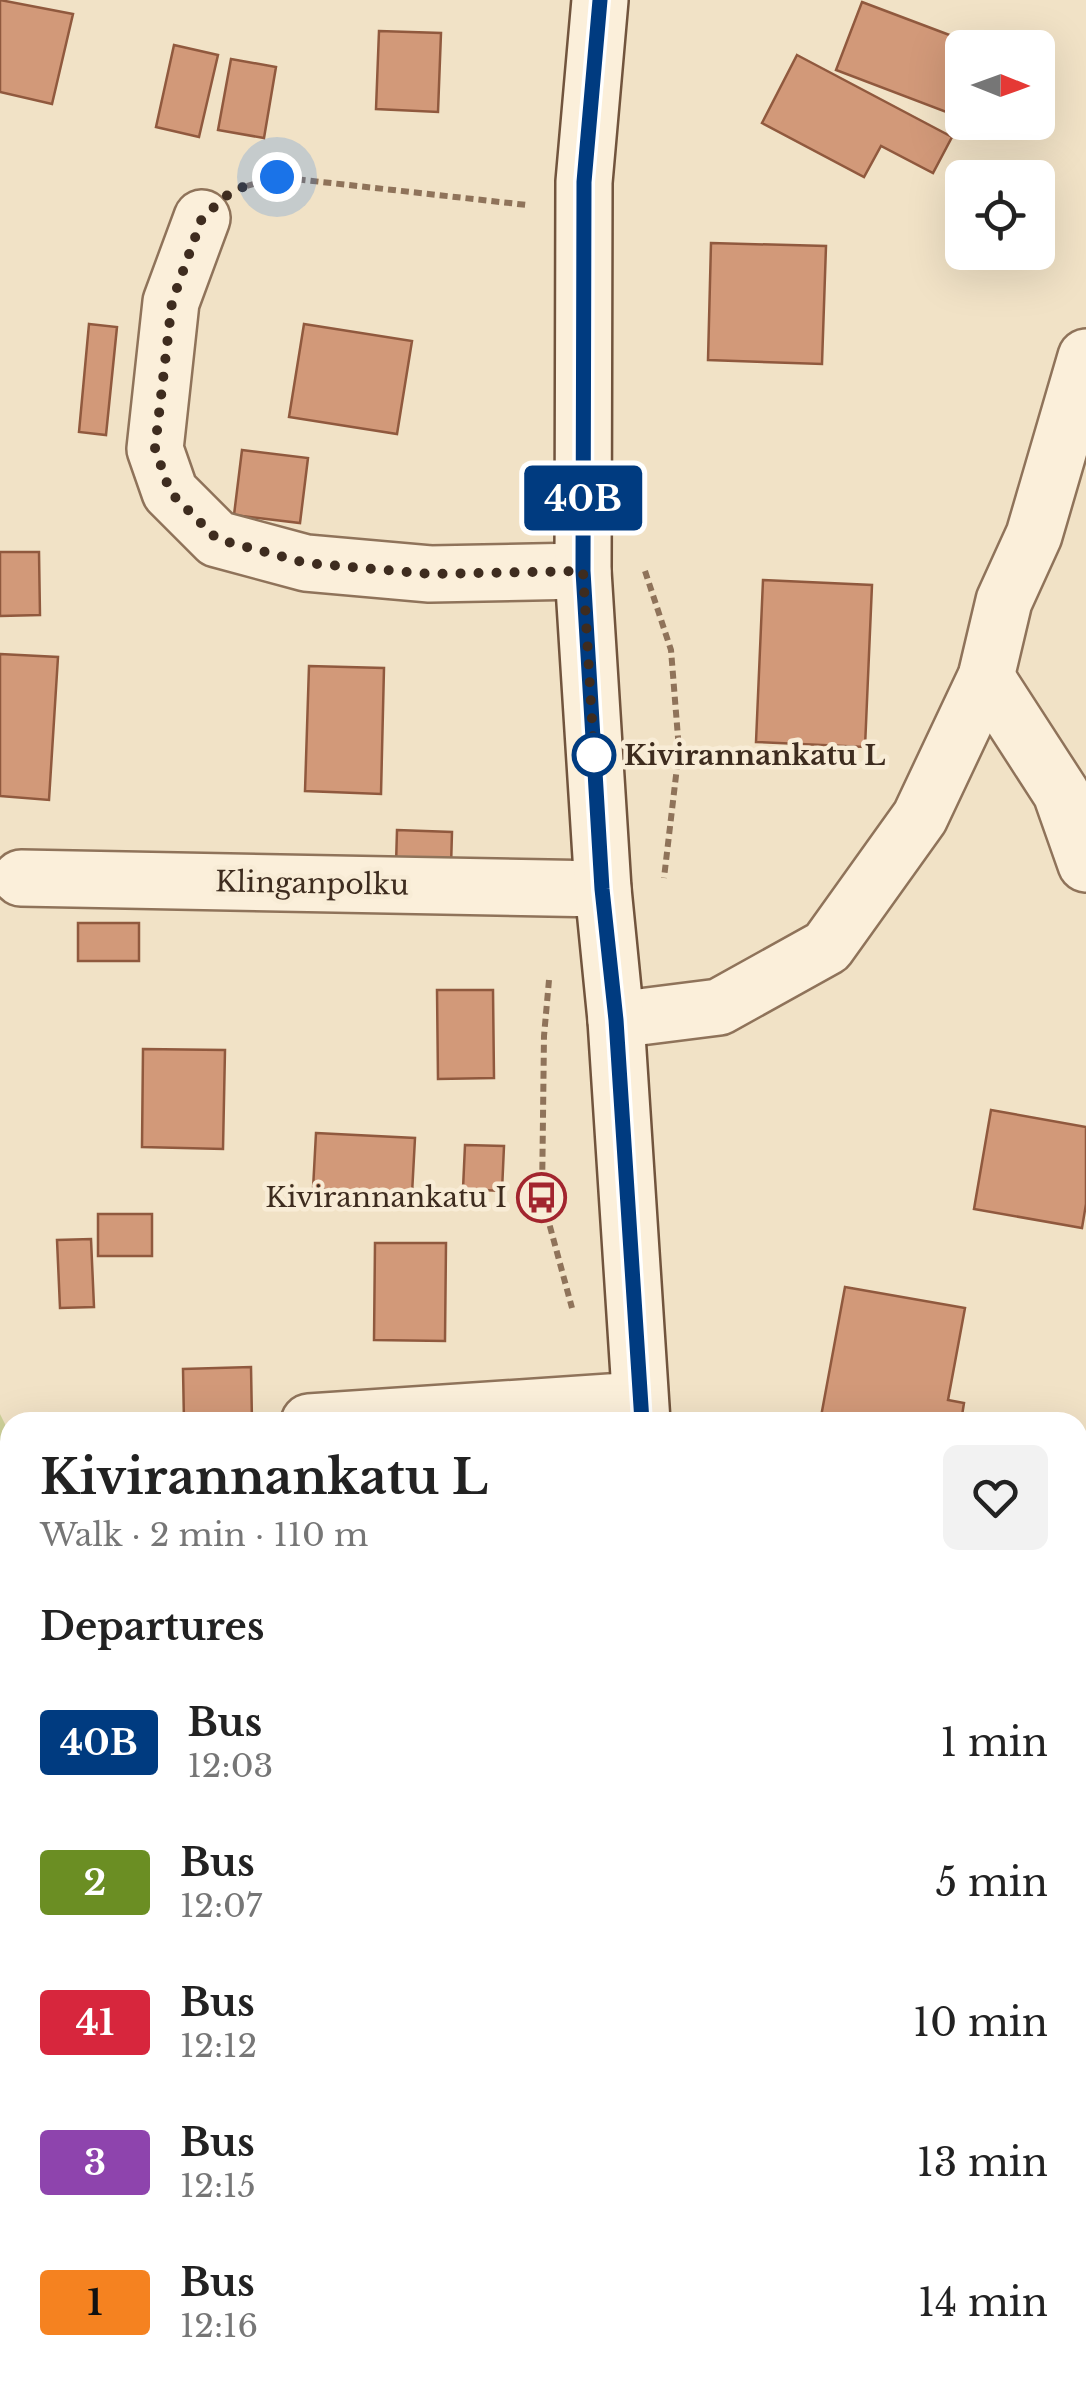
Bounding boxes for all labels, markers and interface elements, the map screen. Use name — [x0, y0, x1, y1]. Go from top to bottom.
north arrow — [945, 30, 1055, 140]
map controls — [945, 30, 1055, 270]
your location — [252, 152, 302, 202]
button: locate — [945, 160, 1055, 270]
line badge: 40B — [526, 466, 640, 530]
text: 40B — [544, 477, 622, 520]
marker: Kivirannankatu L — [573, 734, 615, 776]
place label: Kivirannankatu L — [624, 738, 885, 773]
street label: Klinganpolku — [215, 864, 409, 903]
bus stop icon: Kivirannankatu I — [516, 1171, 568, 1223]
place label: Kivirannankatu I — [265, 1180, 507, 1215]
button: heart — [943, 1445, 1048, 1550]
text: Kivirannankatu L — [40, 1447, 488, 1507]
text: Walk · 2 min · 110 m — [40, 1515, 368, 1555]
text: Departures — [40, 1603, 264, 1650]
text: Bus — [188, 1699, 262, 1746]
text: 1 min — [940, 1719, 1048, 1766]
text: 40B — [60, 1721, 138, 1764]
text: 12:03 — [188, 1746, 273, 1786]
text: Bus — [180, 1839, 255, 1886]
text: 5 min — [936, 1859, 1048, 1906]
text: 2 — [84, 1861, 106, 1904]
text: 12:07 — [180, 1886, 262, 1926]
text: Bus — [180, 1979, 255, 2026]
text: 10 min — [913, 1999, 1048, 2046]
text: 41 — [76, 2001, 114, 2044]
text: 12:12 — [180, 2026, 257, 2066]
text: Bus — [180, 2119, 255, 2166]
text: 13 min — [917, 2139, 1048, 2186]
text: 3 — [84, 2141, 106, 2184]
text: 12:15 — [180, 2166, 256, 2206]
text: Bus — [180, 2259, 255, 2306]
text: 14 min — [918, 2279, 1048, 2326]
text: 1 — [87, 2281, 103, 2324]
text: 12:16 — [180, 2306, 258, 2346]

